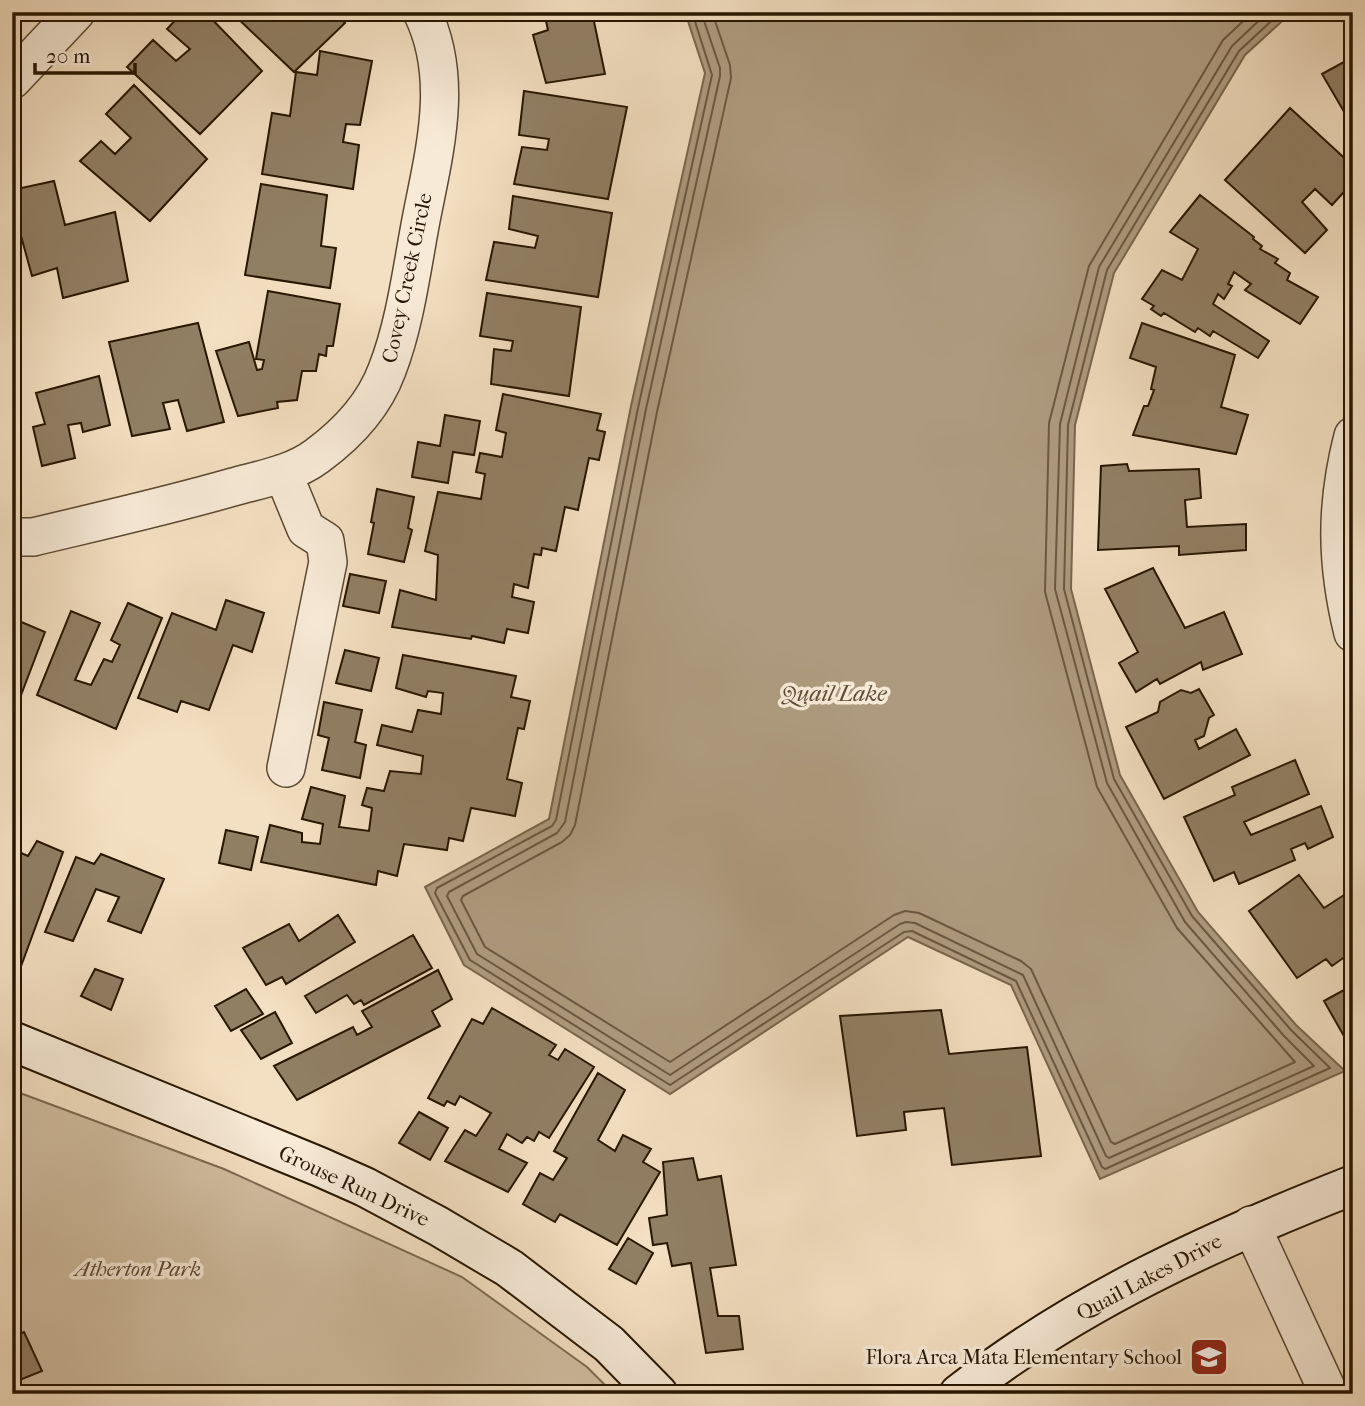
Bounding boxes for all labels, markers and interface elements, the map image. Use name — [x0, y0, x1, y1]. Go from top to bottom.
scale bar — [35, 32, 135, 76]
text: 20 m — [46, 44, 91, 68]
street label: Covey Creek Circle — [377, 191, 437, 365]
water label: Quail Lake — [780, 680, 887, 707]
street label: Grouse Run Drive — [275, 1141, 433, 1231]
street label: Quail Lakes Drive — [1072, 1229, 1226, 1325]
park label: Atherton Park — [72, 1257, 201, 1281]
school or university icon: Flora Arca Mata Elementary School — [1188, 1336, 1230, 1378]
place label: Flora Arca Mata Elementary School — [866, 1345, 1182, 1369]

